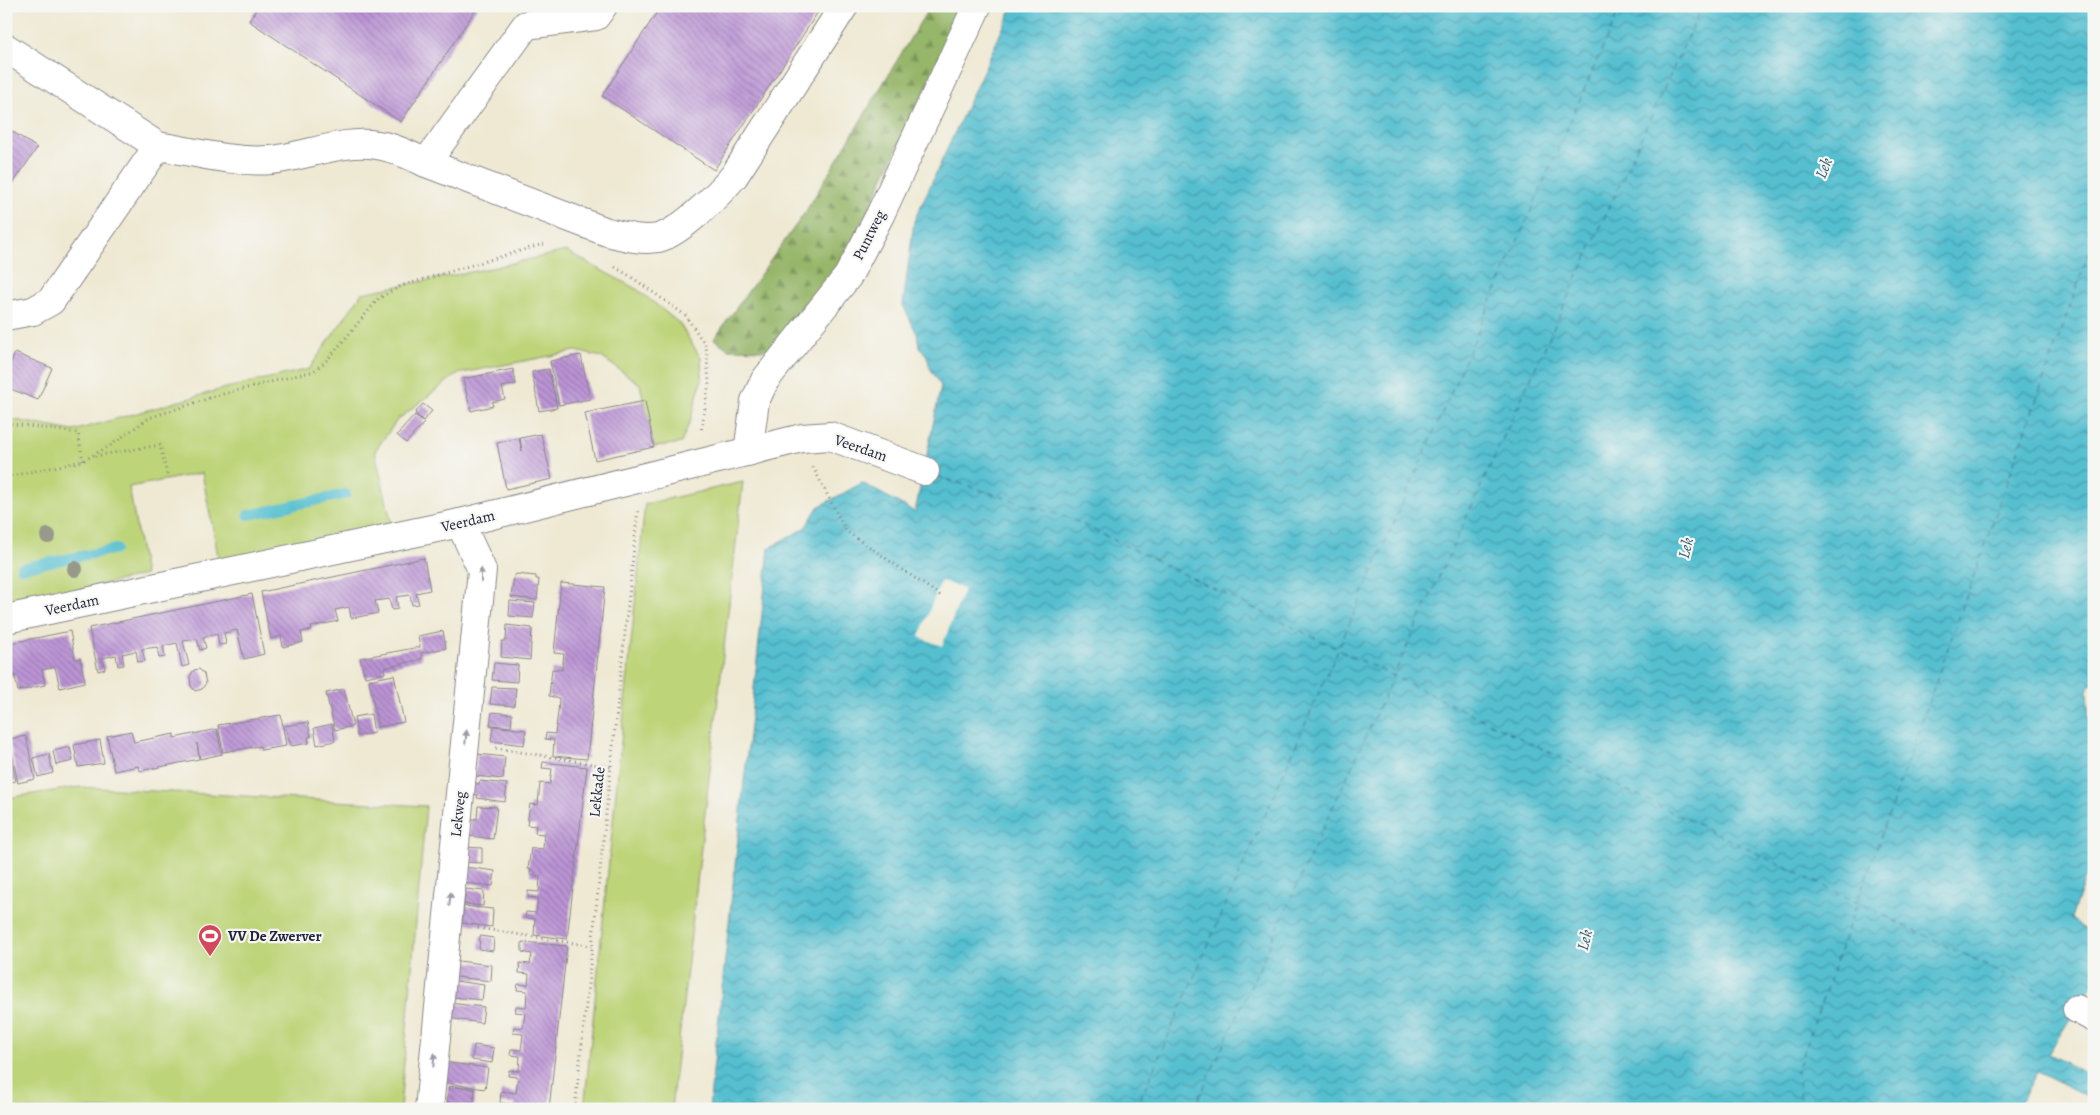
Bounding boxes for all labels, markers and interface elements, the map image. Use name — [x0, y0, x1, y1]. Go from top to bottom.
water label: Lek — [1810, 154, 1838, 182]
street label: Puntweg — [848, 206, 890, 264]
street label: Veerdam — [831, 429, 891, 467]
street label: Veerdam — [438, 505, 497, 537]
water label: Lek — [1673, 535, 1699, 561]
one-way arrow — [477, 567, 485, 583]
street label: Veerdam — [42, 589, 101, 621]
one-way arrow — [462, 729, 470, 745]
street label: Lekkade — [584, 765, 610, 818]
street label: Lekweg — [446, 790, 470, 838]
one-way arrow — [446, 890, 454, 906]
sports icon: VV De Zwerver — [197, 923, 223, 957]
place label: VV De Zwerver — [227, 926, 322, 946]
water label: Lek — [1572, 927, 1598, 953]
one-way arrow — [430, 1052, 438, 1068]

